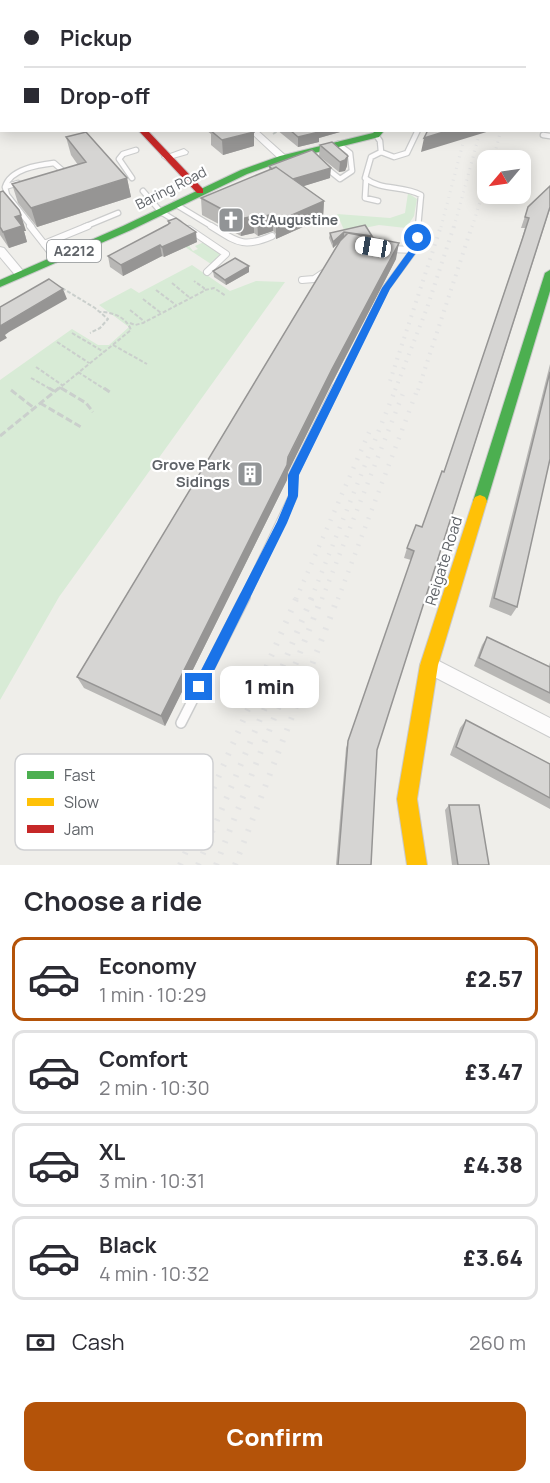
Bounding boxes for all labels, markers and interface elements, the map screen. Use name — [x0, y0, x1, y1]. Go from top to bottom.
text: Pickup — [60, 23, 132, 53]
text: Drop-off — [60, 81, 150, 111]
north arrow — [477, 150, 531, 204]
map controls — [477, 150, 531, 204]
street label: Baring Road — [132, 162, 210, 214]
church icon: St Augustine — [216, 205, 246, 235]
place label: St Augustine — [250, 210, 338, 229]
route start — [404, 224, 431, 251]
car — [354, 235, 392, 259]
road number: A2212 — [47, 240, 101, 262]
place label: Grove Park Sidings — [152, 454, 231, 492]
building icon: Grove Park Sidings — [235, 459, 265, 489]
street label: Reigate Road — [420, 514, 467, 608]
callout: 1 min — [220, 666, 319, 708]
route end — [185, 673, 212, 700]
text: 1 min — [244, 673, 295, 700]
legend — [15, 754, 213, 850]
text: Fast — [64, 764, 95, 786]
text: Slow — [64, 791, 99, 813]
text: Jam — [64, 818, 94, 840]
text: Choose a ride — [24, 882, 202, 919]
text: Economy — [99, 951, 197, 981]
icon: car — [27, 952, 81, 1006]
text: £2.57 — [465, 964, 523, 994]
text: 1 min · 10:29 — [99, 981, 207, 1008]
text: Comfort — [99, 1044, 188, 1074]
icon: car — [27, 1045, 81, 1099]
text: £3.47 — [465, 1057, 523, 1087]
text: 2 min · 10:30 — [99, 1074, 210, 1101]
text: XL — [99, 1137, 125, 1167]
icon: car — [27, 1138, 81, 1192]
text: £4.38 — [464, 1150, 523, 1180]
text: 3 min · 10:31 — [99, 1167, 205, 1194]
text: Black — [99, 1230, 156, 1260]
icon: car — [27, 1231, 81, 1285]
text: £3.64 — [463, 1243, 523, 1273]
text: 4 min · 10:32 — [99, 1260, 209, 1287]
icon: cash — [24, 1326, 57, 1359]
text: Cash — [72, 1327, 125, 1357]
text: 260 m — [469, 1329, 526, 1356]
button: Confirm — [24, 1402, 526, 1471]

